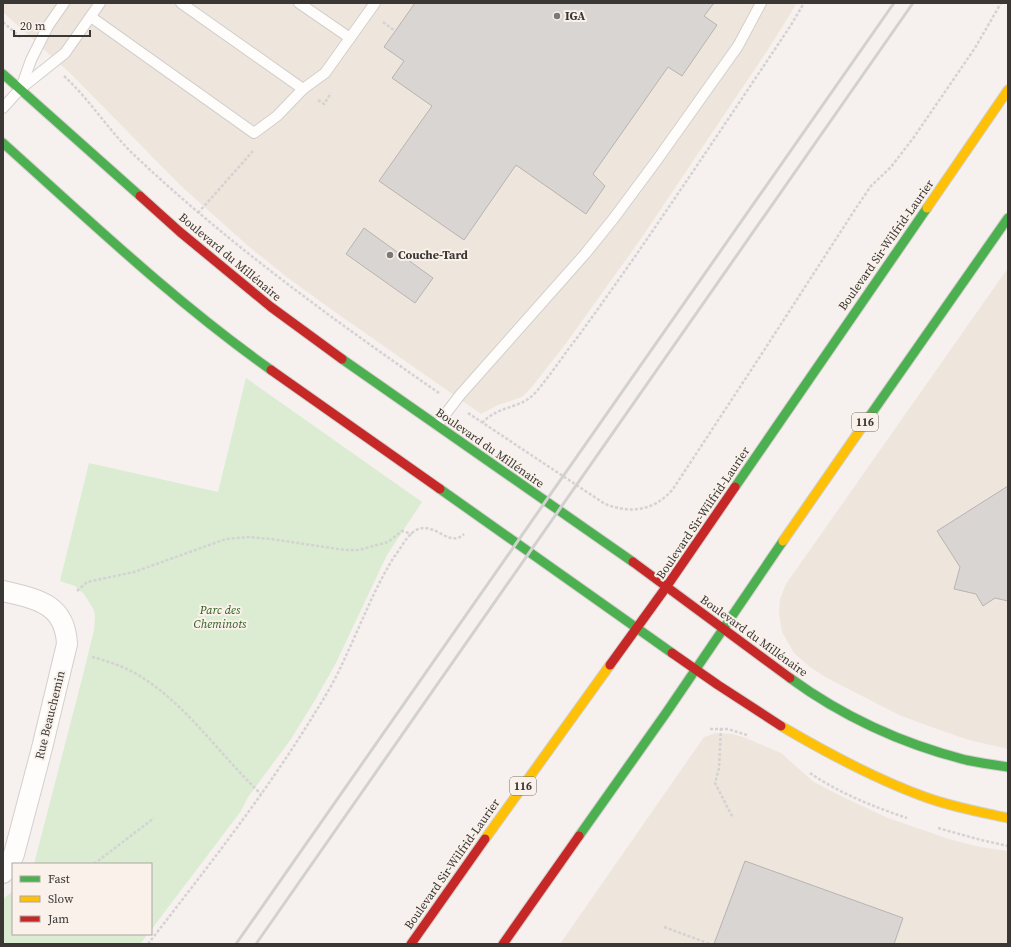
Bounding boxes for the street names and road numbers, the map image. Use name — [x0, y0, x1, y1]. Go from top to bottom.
street label: Boulevard Sir-Wilfrid-Laurier — [835, 176, 937, 314]
street label: Boulevard du Millénaire — [175, 209, 285, 305]
street label: Boulevard du Millénaire — [432, 404, 548, 492]
road number: 116 — [852, 413, 878, 431]
street label: Boulevard Sir-Wilfrid-Laurier — [653, 444, 753, 582]
street label: Boulevard du Millénaire — [697, 592, 811, 680]
street label: Rue Beauchemin — [31, 669, 69, 761]
road number: 116 — [510, 777, 536, 795]
street label: Boulevard Sir-Wilfrid-Laurier — [401, 795, 503, 933]

